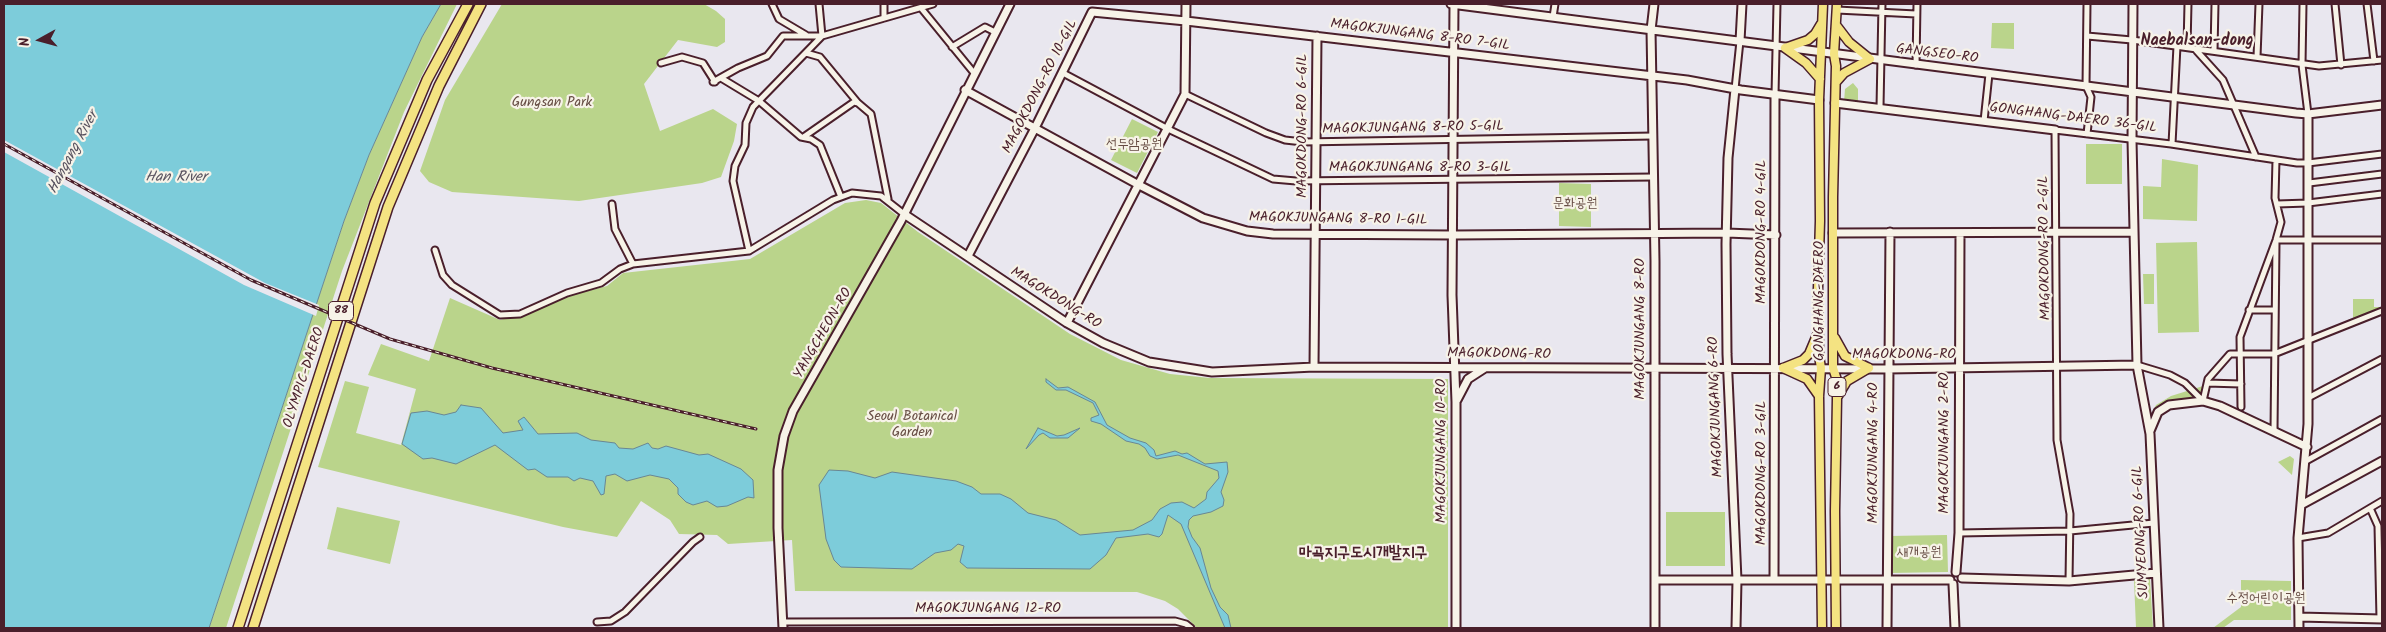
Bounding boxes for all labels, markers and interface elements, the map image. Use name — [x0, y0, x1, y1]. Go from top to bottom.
north arrow — [15, 15, 65, 65]
street label: MAGOKDONG-RO 10-GIL — [1000, 17, 1082, 157]
street label: MAGOKJUNGANG 8-RO 7-GIL — [1329, 17, 1511, 55]
district label: Naebalsan-dong — [2140, 32, 2254, 52]
text: N — [14, 36, 37, 48]
street label: GANGSEO-RO — [1895, 42, 1979, 68]
street label: MAGOKDONG-RO 6-GIL — [1296, 54, 1312, 198]
park label: Gungsan Park — [512, 96, 592, 112]
street label: GONGHANG-DAERO 36-GIL — [1988, 100, 2158, 138]
water label: Hangang River — [45, 109, 103, 197]
street label: MAGOKJUNGANG 8-RO 5-GIL — [1322, 119, 1504, 139]
park label: 선두암공원 — [1106, 138, 1162, 154]
street label: MAGOKDONG-RO 4-GIL — [1755, 160, 1771, 304]
street label: MAGOKJUNGANG 8-RO 3-GIL — [1329, 161, 1511, 177]
water label: Han River — [145, 169, 207, 187]
street label: MAGOKDONG-RO 2-GIL — [2036, 176, 2056, 320]
park label: 문화공원 — [1552, 197, 1598, 213]
street label: MAGOKJUNGANG 8-RO 1-GIL — [1249, 210, 1427, 230]
street label: GONGHANG-DAERO — [1813, 241, 1829, 361]
street label: MAGOKJUNGANG 8-RO — [1634, 258, 1650, 400]
street label: MAGOKDONG-RO — [1007, 264, 1103, 334]
street label: YANGCHEON-RO — [791, 286, 857, 382]
road number: 88 — [328, 302, 354, 321]
street label: OLYMPIC-DAERO — [281, 326, 329, 430]
street label: MAGOKJUNGANG 6-RO — [1706, 336, 1728, 478]
street label: MAGOKDONG-RO — [1447, 346, 1551, 364]
street label: MAGOKDONG-RO — [1852, 348, 1956, 364]
street label: MAGOKJUNGANG 2-RO — [1938, 372, 1954, 514]
road number: 6 — [1828, 378, 1846, 397]
street label: MAGOKJUNGANG 10-RO — [1435, 379, 1451, 523]
street label: MAGOKJUNGANG 4-RO — [1867, 383, 1883, 523]
street label: MAGOKDONG-RO 3-GIL — [1755, 401, 1771, 545]
park label: Seoul Botanical Garden — [867, 410, 957, 442]
street label: SUMYEONG-RO 6-GIL — [2130, 465, 2154, 599]
district label: 마곡지구도시개발지구 — [1299, 544, 1427, 564]
park label: 새개공원 — [1896, 546, 1942, 562]
park label: 수정어린이공원 — [2227, 592, 2305, 608]
street label: MAGOKJUNGANG 12-RO — [915, 602, 1061, 618]

